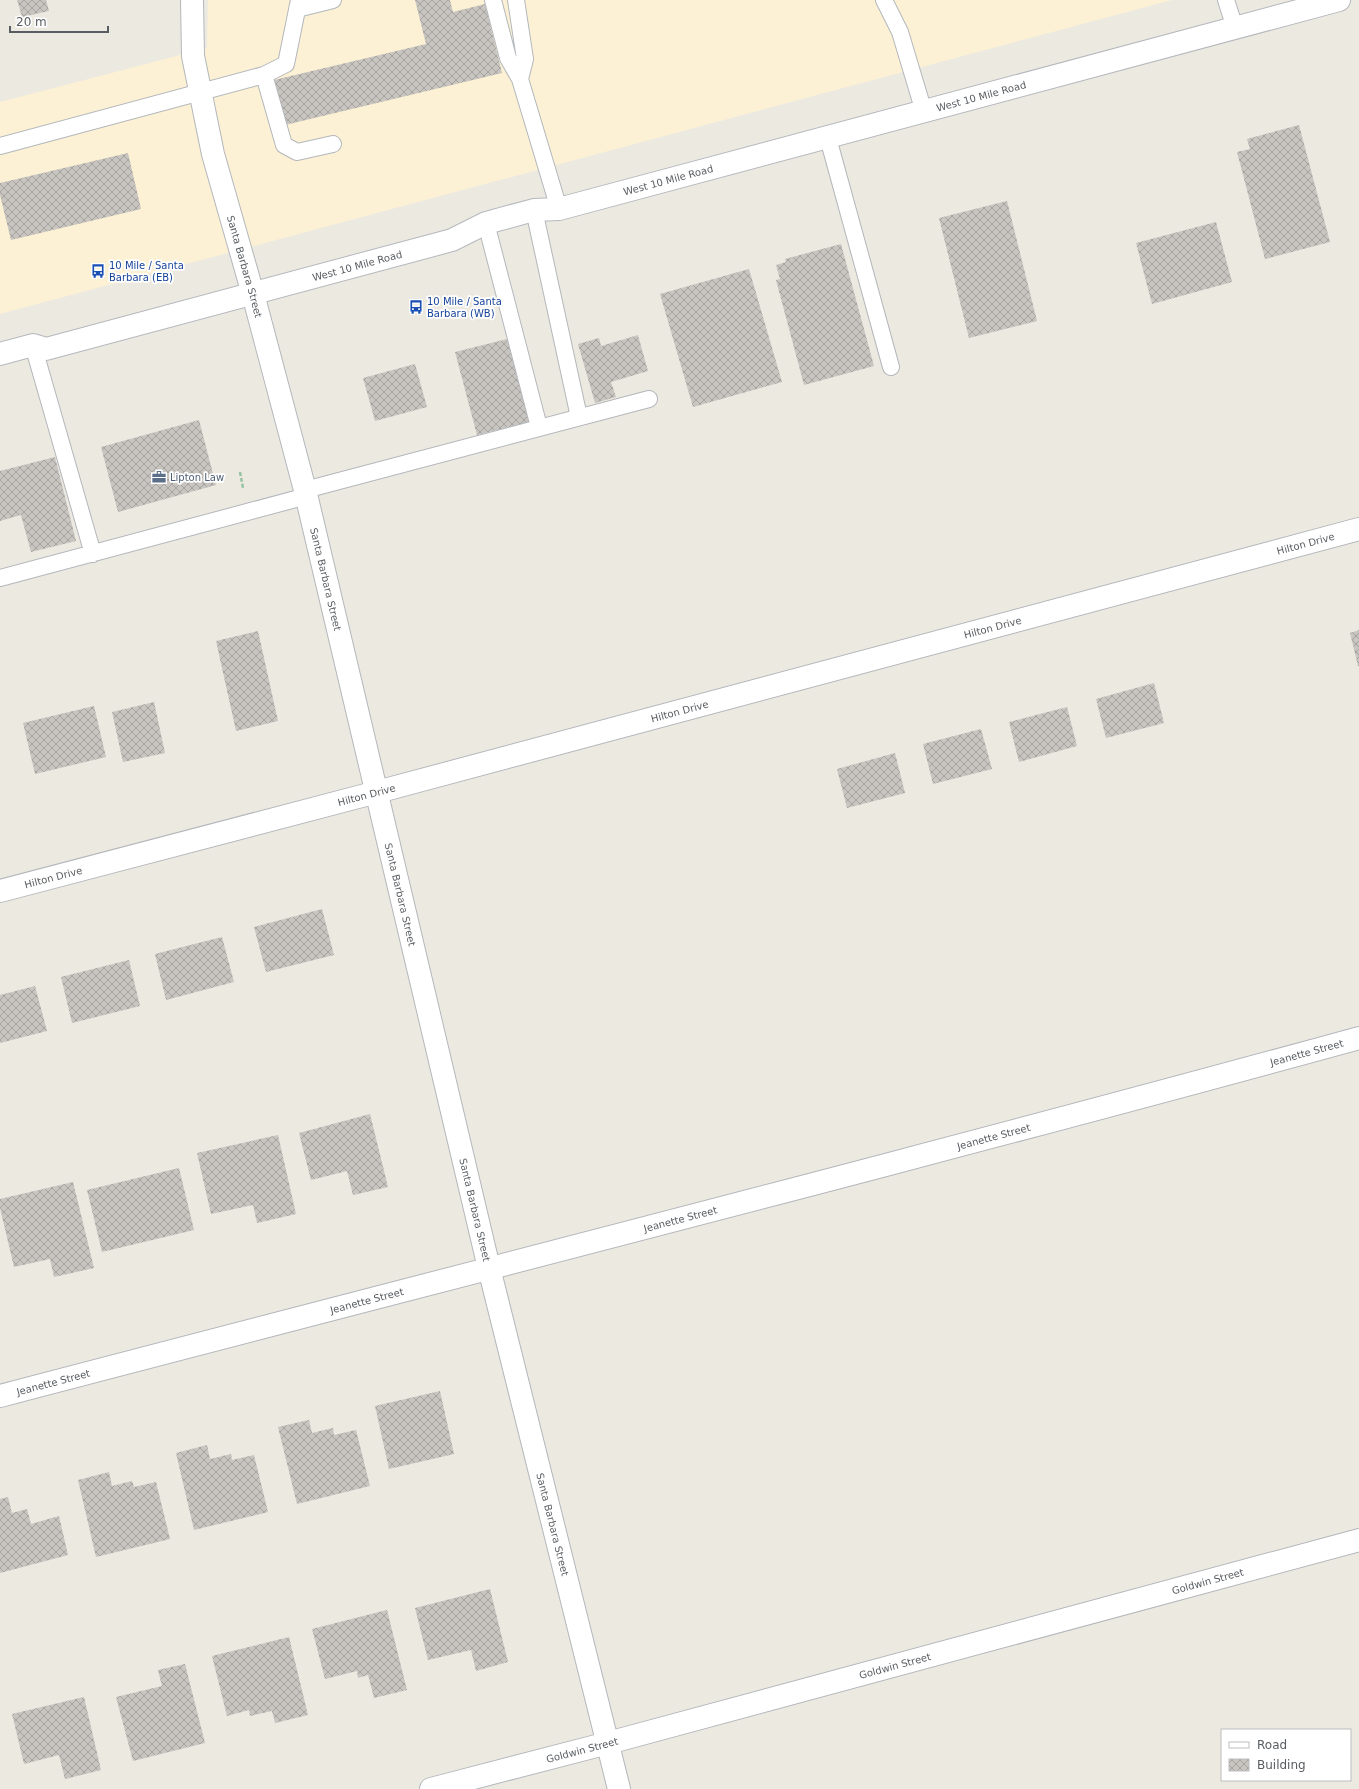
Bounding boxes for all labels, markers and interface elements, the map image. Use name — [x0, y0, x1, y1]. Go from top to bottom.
scale bar — [10, 8, 108, 34]
text: 20 m — [16, 15, 47, 29]
street label: West 10 Mile Road — [935, 79, 1027, 114]
street label: West 10 Mile Road — [622, 163, 714, 197]
street label: Santa Barbara Street — [225, 214, 264, 319]
street label: West 10 Mile Road — [311, 249, 403, 283]
place label: 10 Mile / Santa Barbara (EB) — [109, 260, 184, 283]
bus stop icon: 10 Mile / Santa Barbara (EB) — [90, 263, 106, 279]
place label: 10 Mile / Santa Barbara (WB) — [427, 296, 502, 319]
bus stop icon: 10 Mile / Santa Barbara (WB) — [408, 299, 424, 315]
office icon: Lipton Law — [151, 469, 167, 485]
place label: Lipton Law — [170, 472, 224, 483]
street label: Santa Barbara Street — [308, 527, 343, 632]
street label: Hilton Drive — [1276, 531, 1336, 557]
street label: Hilton Drive — [963, 615, 1023, 641]
street label: Hilton Drive — [650, 698, 710, 724]
street label: Hilton Drive — [337, 782, 397, 808]
street label: Santa Barbara Street — [383, 842, 418, 947]
street label: Hilton Drive — [23, 865, 83, 890]
street label: Jeanette Street — [1268, 1038, 1345, 1068]
street label: Jeanette Street — [955, 1122, 1032, 1152]
street label: Santa Barbara Street — [457, 1157, 492, 1263]
street label: Jeanette Street — [642, 1204, 718, 1234]
street label: Jeanette Street — [328, 1286, 405, 1316]
street label: Jeanette Street — [15, 1368, 91, 1398]
street label: Santa Barbara Street — [534, 1472, 571, 1577]
street label: Goldwin Street — [1171, 1566, 1245, 1596]
street label: Goldwin Street — [858, 1651, 932, 1681]
legend — [1221, 1729, 1351, 1781]
street label: Goldwin Street — [545, 1736, 619, 1765]
text: Road — [1257, 1738, 1287, 1752]
text: Building — [1257, 1758, 1306, 1772]

